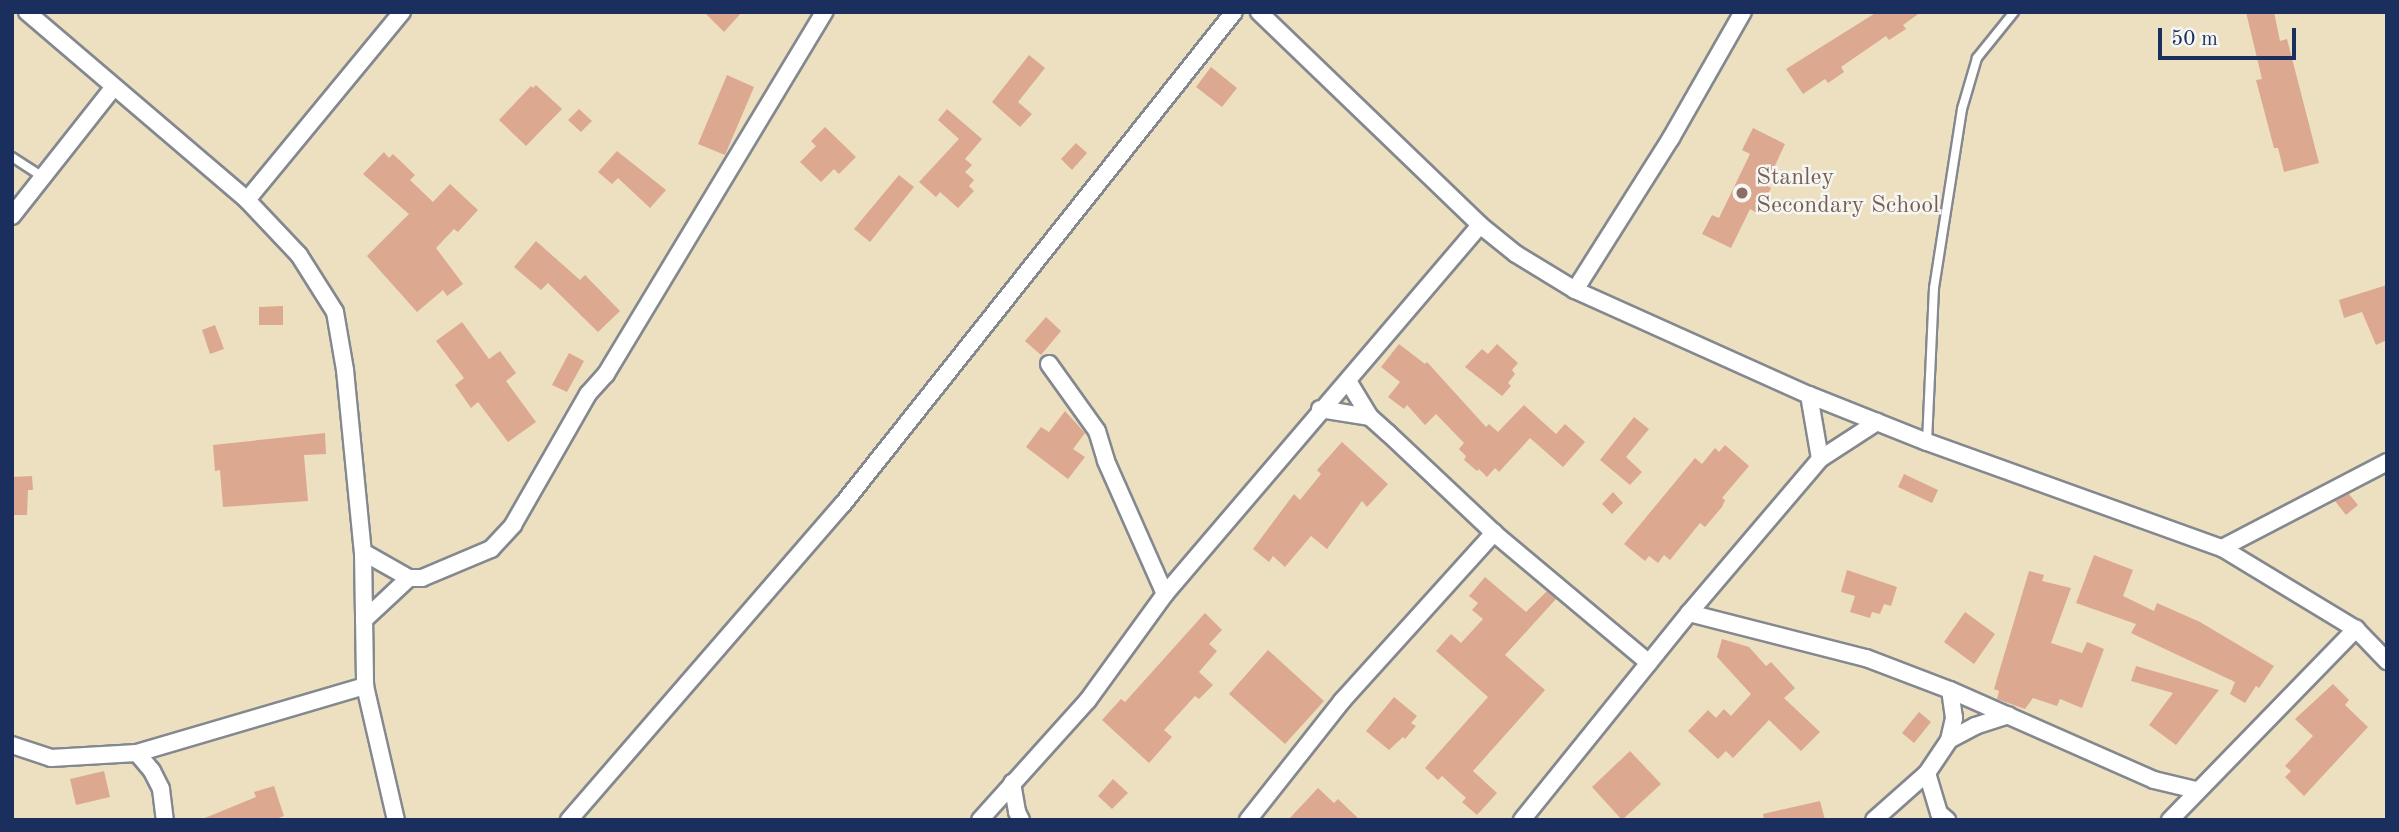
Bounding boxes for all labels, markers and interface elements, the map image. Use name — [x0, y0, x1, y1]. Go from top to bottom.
scale bar — [2161, 14, 2299, 58]
text: 50 m — [2171, 29, 2218, 50]
place label: Stanley Secondary School — [1756, 165, 1940, 221]
marker: Stanley Secondary School — [1734, 185, 1750, 201]

